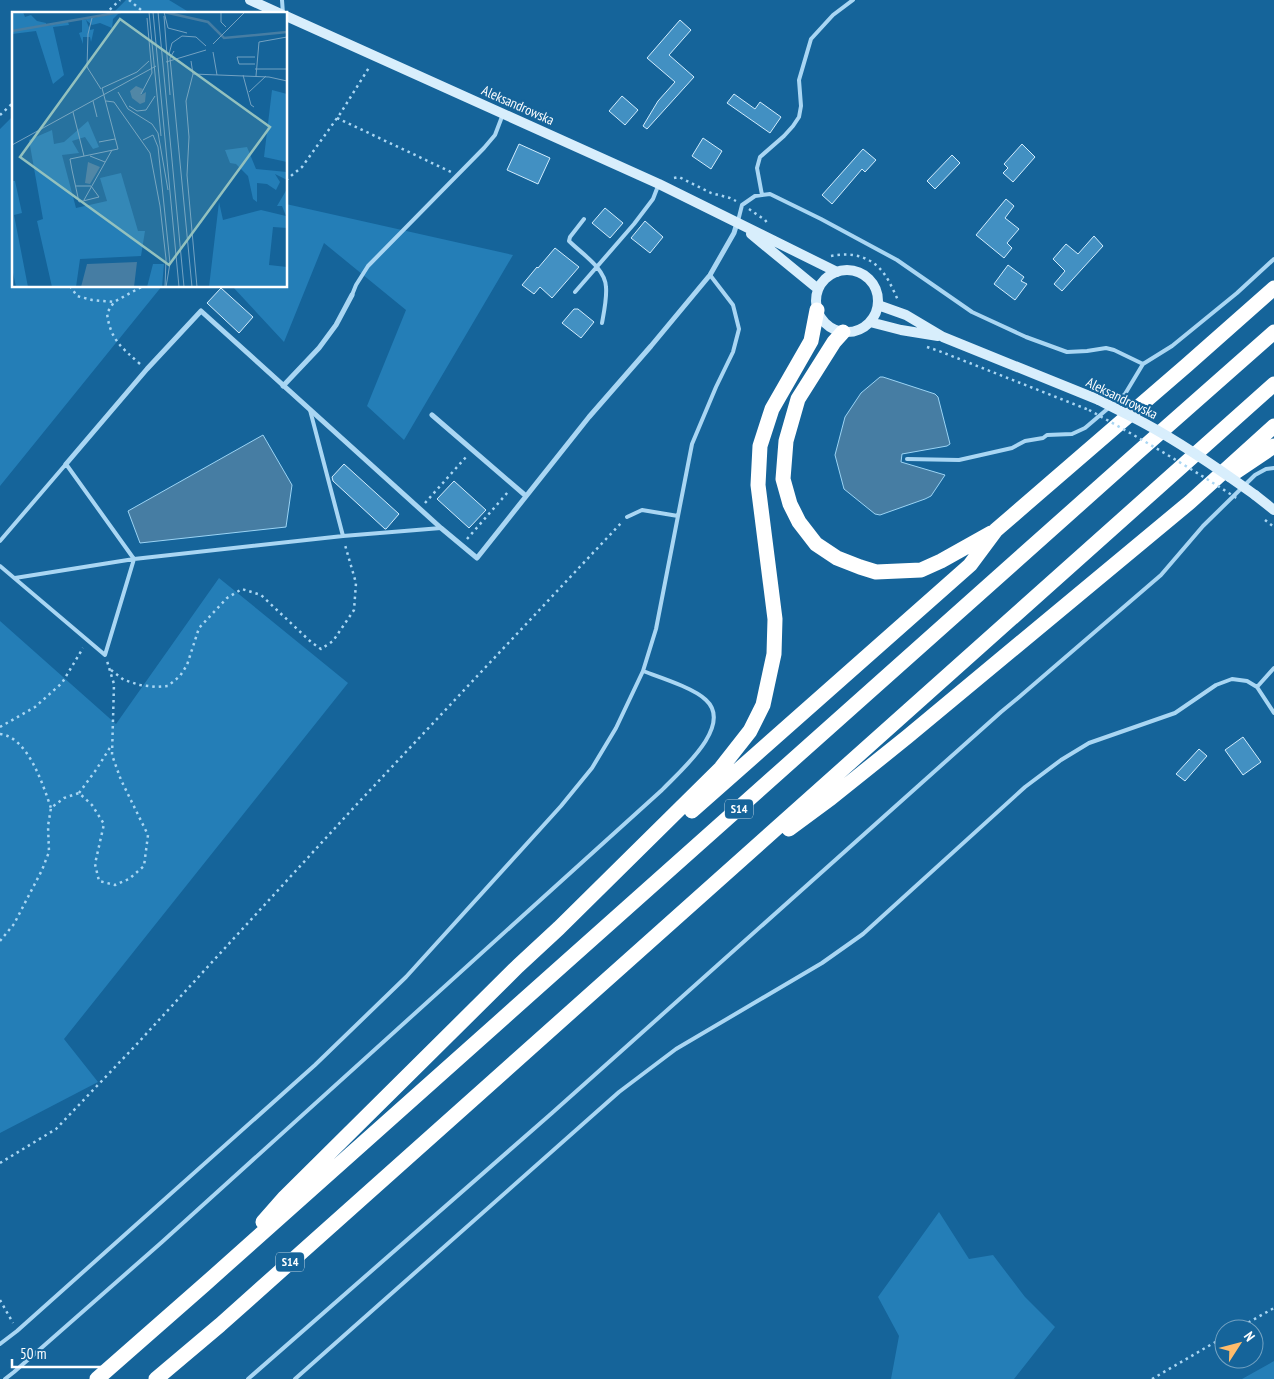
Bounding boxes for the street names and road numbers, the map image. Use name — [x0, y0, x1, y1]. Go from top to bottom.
street label: Aleksandrowska — [479, 81, 557, 129]
street label: Aleksandrowska — [1083, 373, 1161, 423]
road number: S14 — [725, 800, 753, 819]
road number: S14 — [276, 1252, 304, 1272]

